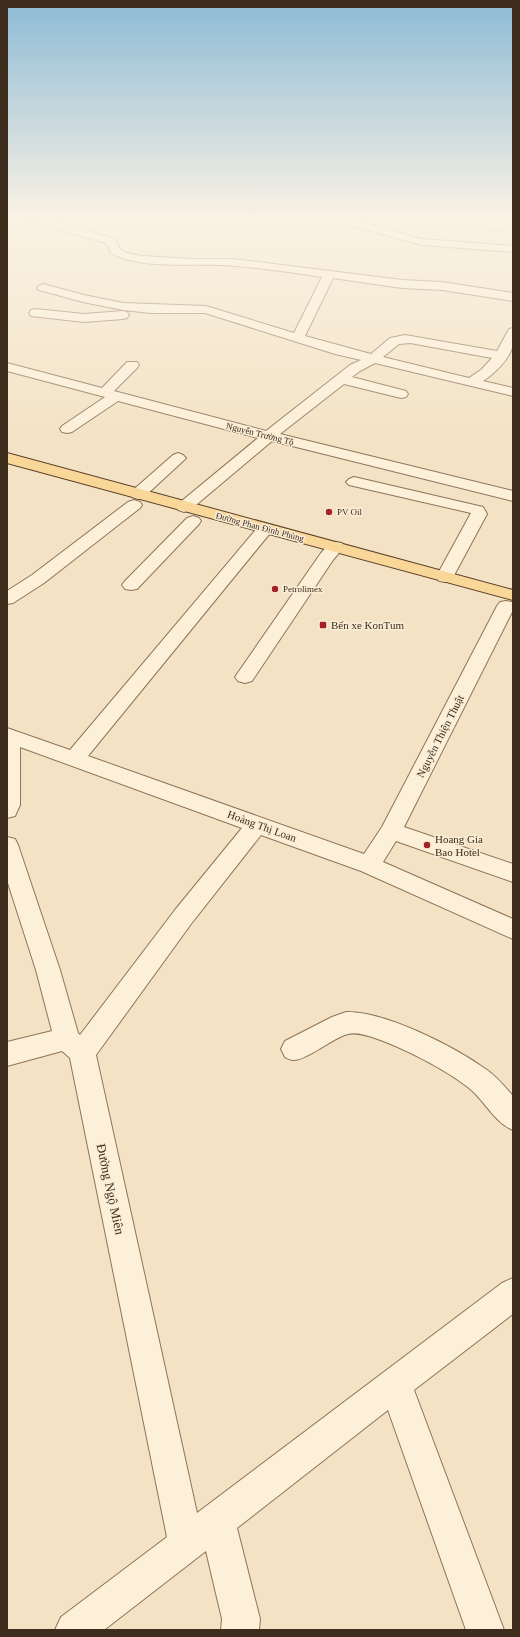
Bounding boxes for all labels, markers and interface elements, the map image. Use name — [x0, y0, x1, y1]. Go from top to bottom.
street label: Nguyễn Trường Tộ — [225, 421, 295, 447]
marker: PV Oil — [324, 507, 334, 517]
place label: PV Oil — [337, 507, 363, 517]
street label: Đường Phan Đình Phùng — [215, 510, 306, 544]
marker: Petrolimex — [270, 584, 280, 594]
place label: Petrolimex — [283, 584, 323, 594]
place label: Bến xe KonTum — [331, 619, 404, 631]
marker: Bến xe KonTum — [318, 620, 328, 630]
street label: Nguyễn Thiện Thuật — [414, 693, 466, 779]
street label: Hoàng Thị Loan — [226, 808, 299, 845]
place label: Hoang Gia Bao Hotel — [435, 833, 483, 858]
marker: Hoang Gia Bao Hotel — [422, 840, 432, 850]
street label: Đường Ngộ Miên — [94, 1142, 128, 1236]

